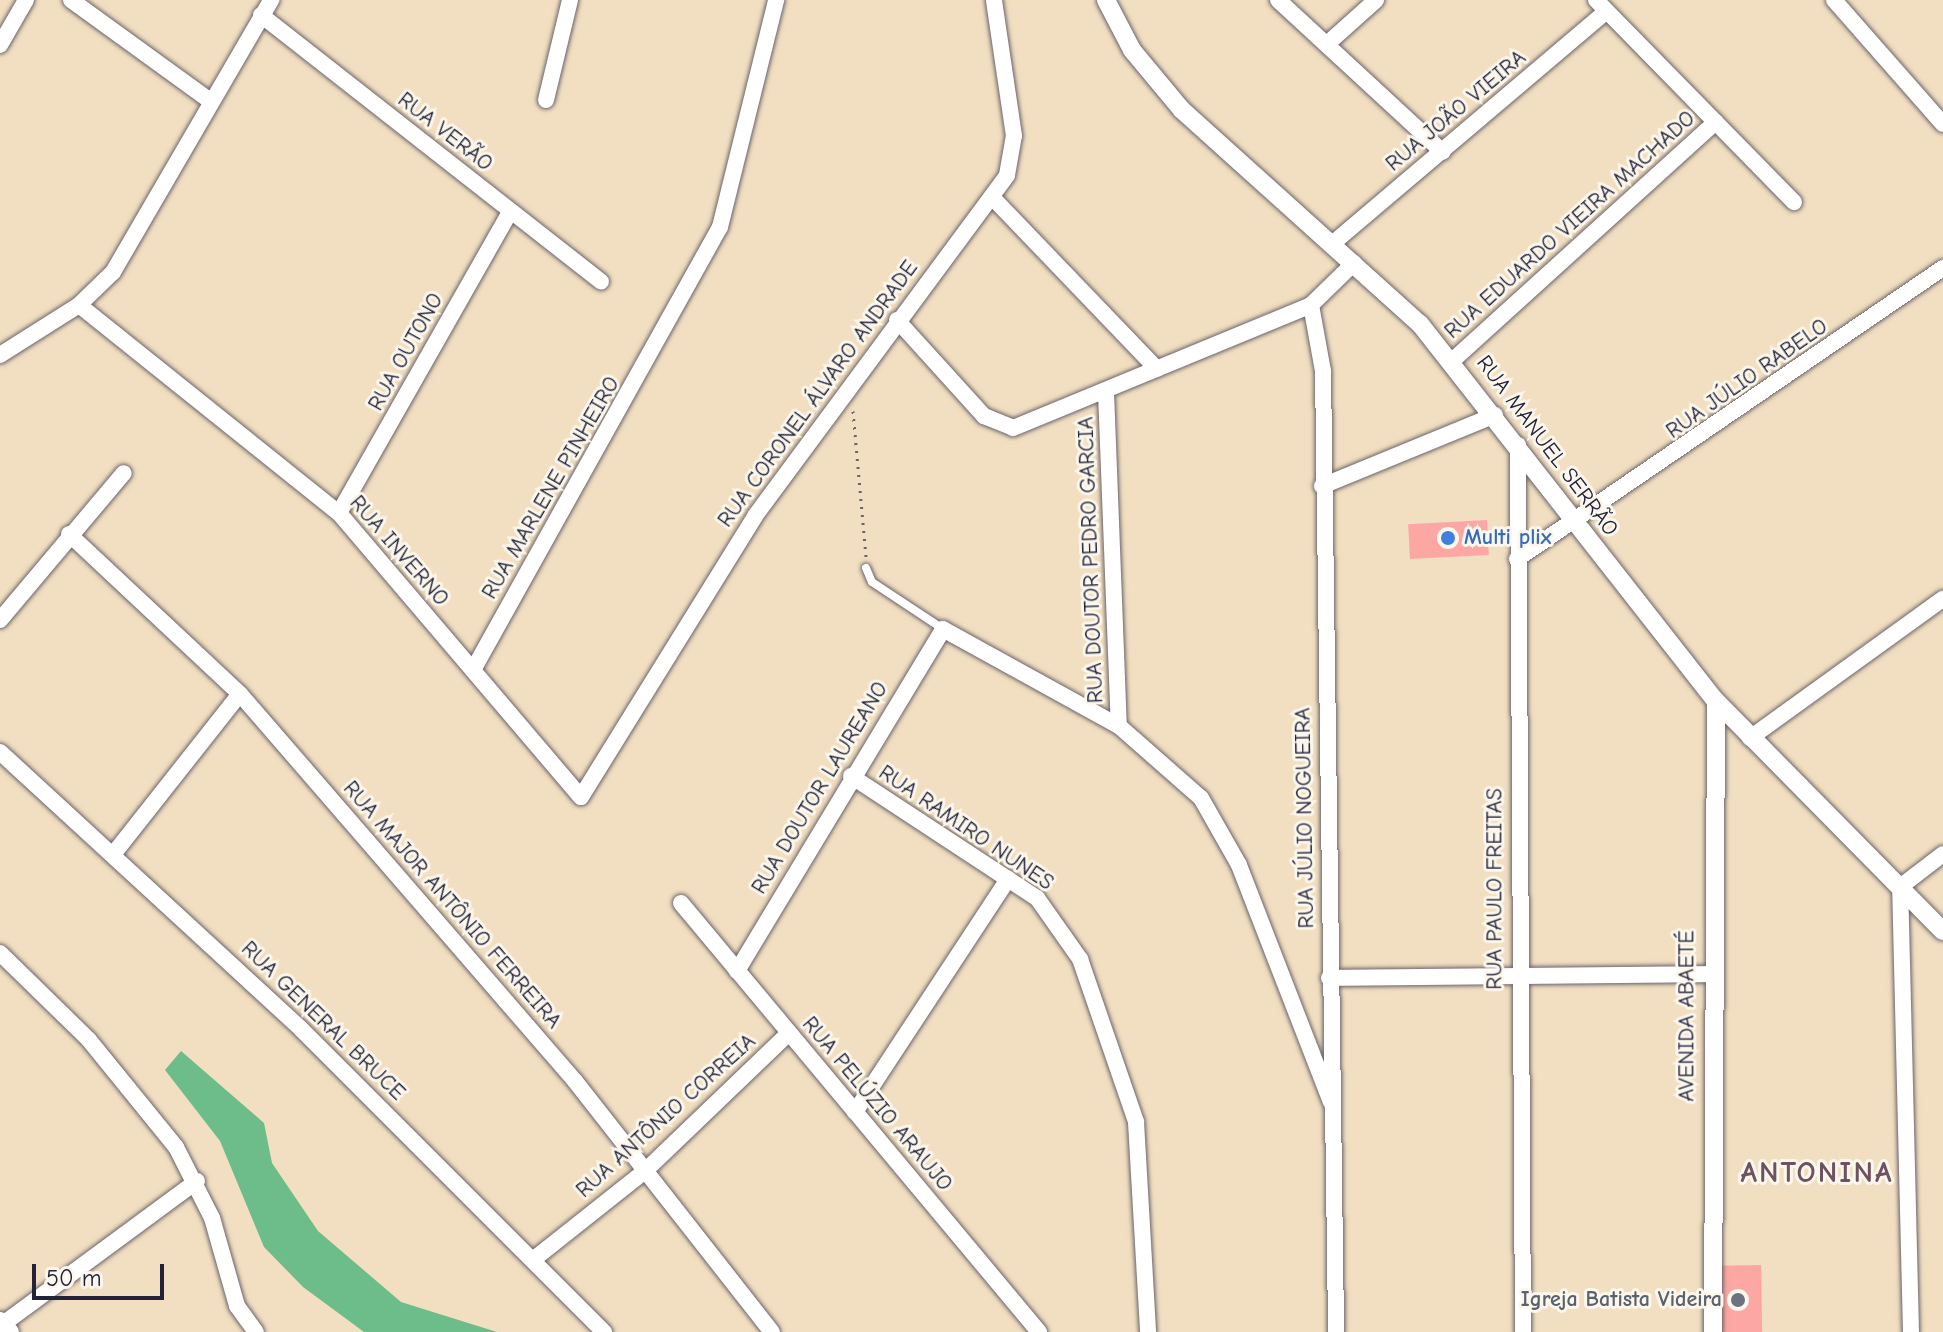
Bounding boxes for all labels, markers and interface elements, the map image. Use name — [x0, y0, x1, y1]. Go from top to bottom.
street label: RUA JOÃO VIEIRA — [1381, 45, 1531, 177]
street label: RUA VERÃO — [392, 87, 498, 177]
street label: RUA EDUARDO VIEIRA MACHADO — [1439, 105, 1701, 345]
street label: RUA CORONEL ÁLVARO ANDRADE — [712, 255, 924, 533]
street label: RUA OUTONO — [363, 289, 449, 415]
street label: RUA JÚLIO RABELO — [1661, 313, 1833, 445]
street label: RUA MANUEL SERRÃO — [1471, 351, 1623, 541]
street label: RUA MARLENE PINHEIRO — [477, 372, 625, 604]
street label: RUA DOUTOR PEDRO GARCIA — [1073, 416, 1109, 704]
street label: RUA INVERNO — [344, 490, 454, 612]
place label: Multi plix — [1464, 525, 1551, 551]
marker: Multi plix — [1439, 529, 1457, 547]
street label: RUA DOUTOR LAUREANO — [746, 677, 894, 899]
street label: RUA JÚLIO NOGUEIRA — [1290, 707, 1320, 929]
street label: RUA RAMIRO NUNES — [874, 760, 1058, 896]
street label: RUA MAJOR ANTÔNIO FERREIRA — [337, 776, 567, 1034]
street label: RUA PAULO FREITAS — [1482, 788, 1508, 990]
street label: AVENIDA ABAETÉ — [1674, 930, 1700, 1102]
street label: RUA GENERAL BRUCE — [235, 936, 411, 1106]
street label: RUA PELÚZIO ARAUJO — [796, 1011, 958, 1197]
street label: RUA ANTÔNIO CORREIA — [571, 1028, 761, 1204]
district label: ANTONINA — [1740, 1155, 1894, 1191]
scale bar — [36, 1248, 168, 1298]
text: 50 m — [46, 1264, 102, 1292]
place label: Igreja Batista Videira — [1521, 1287, 1722, 1313]
marker: Igreja Batista Videira — [1729, 1291, 1747, 1309]

